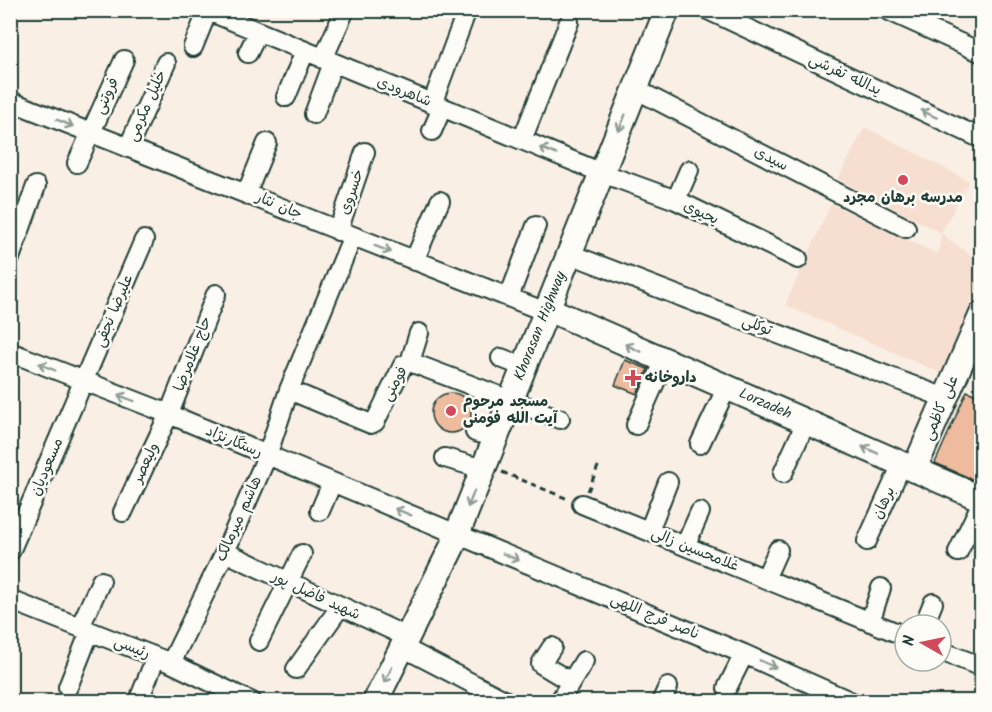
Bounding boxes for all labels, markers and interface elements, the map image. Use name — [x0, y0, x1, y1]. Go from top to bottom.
street label: یدالله تفرشی — [805, 48, 885, 102]
street label: خلیل مکرمی — [121, 66, 173, 146]
street label: شاهرودی — [373, 70, 435, 114]
street label: فروتنی — [88, 74, 126, 118]
one-way arrow — [920, 107, 938, 119]
one-way arrow — [616, 114, 627, 132]
one-way arrow — [55, 118, 74, 129]
street label: سیدی — [750, 140, 792, 178]
one-way arrow — [539, 145, 557, 156]
street label: خسروی — [333, 166, 371, 218]
marker: مدرسه برهان مجرد — [896, 173, 910, 187]
street label: جان نثار — [251, 185, 306, 227]
place label: مدرسه برهان مجرد — [843, 186, 963, 210]
street label: یحیوی — [679, 194, 723, 232]
one-way arrow — [373, 244, 392, 255]
street label: Khorasan Highway — [508, 267, 574, 385]
street label: علیرضا نجفی — [88, 271, 140, 351]
street label: توکلی — [738, 309, 776, 343]
street label: حاج غلامرضا — [168, 313, 218, 395]
one-way arrow — [625, 341, 643, 353]
one-way arrow — [38, 361, 57, 372]
street label: فومنی — [376, 362, 414, 406]
place label: داروخانه — [645, 366, 697, 390]
marker: داروخانه — [626, 371, 640, 385]
street label: علی کاظمی — [916, 372, 966, 444]
street label: Lorzadeh — [735, 382, 796, 426]
place label: مسجد مرحوم آیت الله فومنی — [463, 390, 558, 431]
one-way arrow — [117, 392, 136, 403]
marker: مسجد مرحوم آیت الله فومنی — [444, 404, 458, 418]
street label: رستگارنژاد — [202, 419, 266, 465]
street label: مسعودیان — [24, 434, 70, 500]
street label: ولیعصر — [125, 439, 166, 489]
one-way arrow — [861, 444, 879, 455]
street label: هاشم میرمالک — [209, 472, 269, 566]
street label: برهان — [866, 483, 902, 523]
one-way arrow — [465, 489, 476, 508]
one-way arrow — [394, 506, 412, 517]
street label: غلامحسین زالی — [647, 521, 743, 579]
one-way arrow — [501, 551, 519, 563]
street label: شهید فاضل پور — [267, 565, 364, 627]
street label: ناصر فرج اللهی — [607, 587, 703, 647]
north arrow — [893, 613, 953, 673]
street label: رئیسی — [110, 630, 154, 666]
text: N — [897, 634, 923, 648]
one-way arrow — [759, 659, 777, 671]
one-way arrow — [382, 666, 393, 684]

